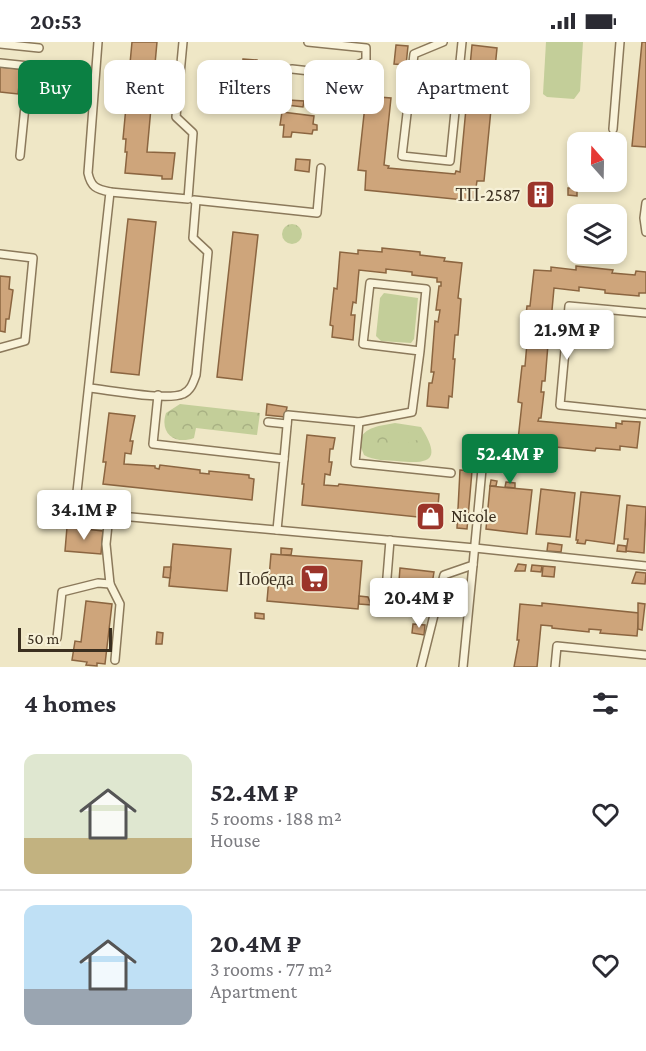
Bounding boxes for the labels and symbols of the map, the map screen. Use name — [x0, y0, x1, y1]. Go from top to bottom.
north arrow — [567, 132, 627, 192]
building icon: ТП-2587 — [525, 179, 557, 211]
place label: ТП-2587 — [455, 185, 520, 205]
pin: 21.9M ₽ — [512, 310, 622, 361]
pin: 52.4M ₽ — [455, 434, 565, 485]
pin: 34.1M ₽ — [29, 490, 139, 541]
shop icon: Nicole — [414, 500, 446, 532]
place label: Nicole — [451, 506, 497, 526]
supermarket icon: Победа — [299, 563, 331, 595]
place label: Победа — [238, 569, 294, 589]
pin: 20.4M ₽ — [364, 578, 474, 629]
scale bar — [18, 625, 112, 652]

